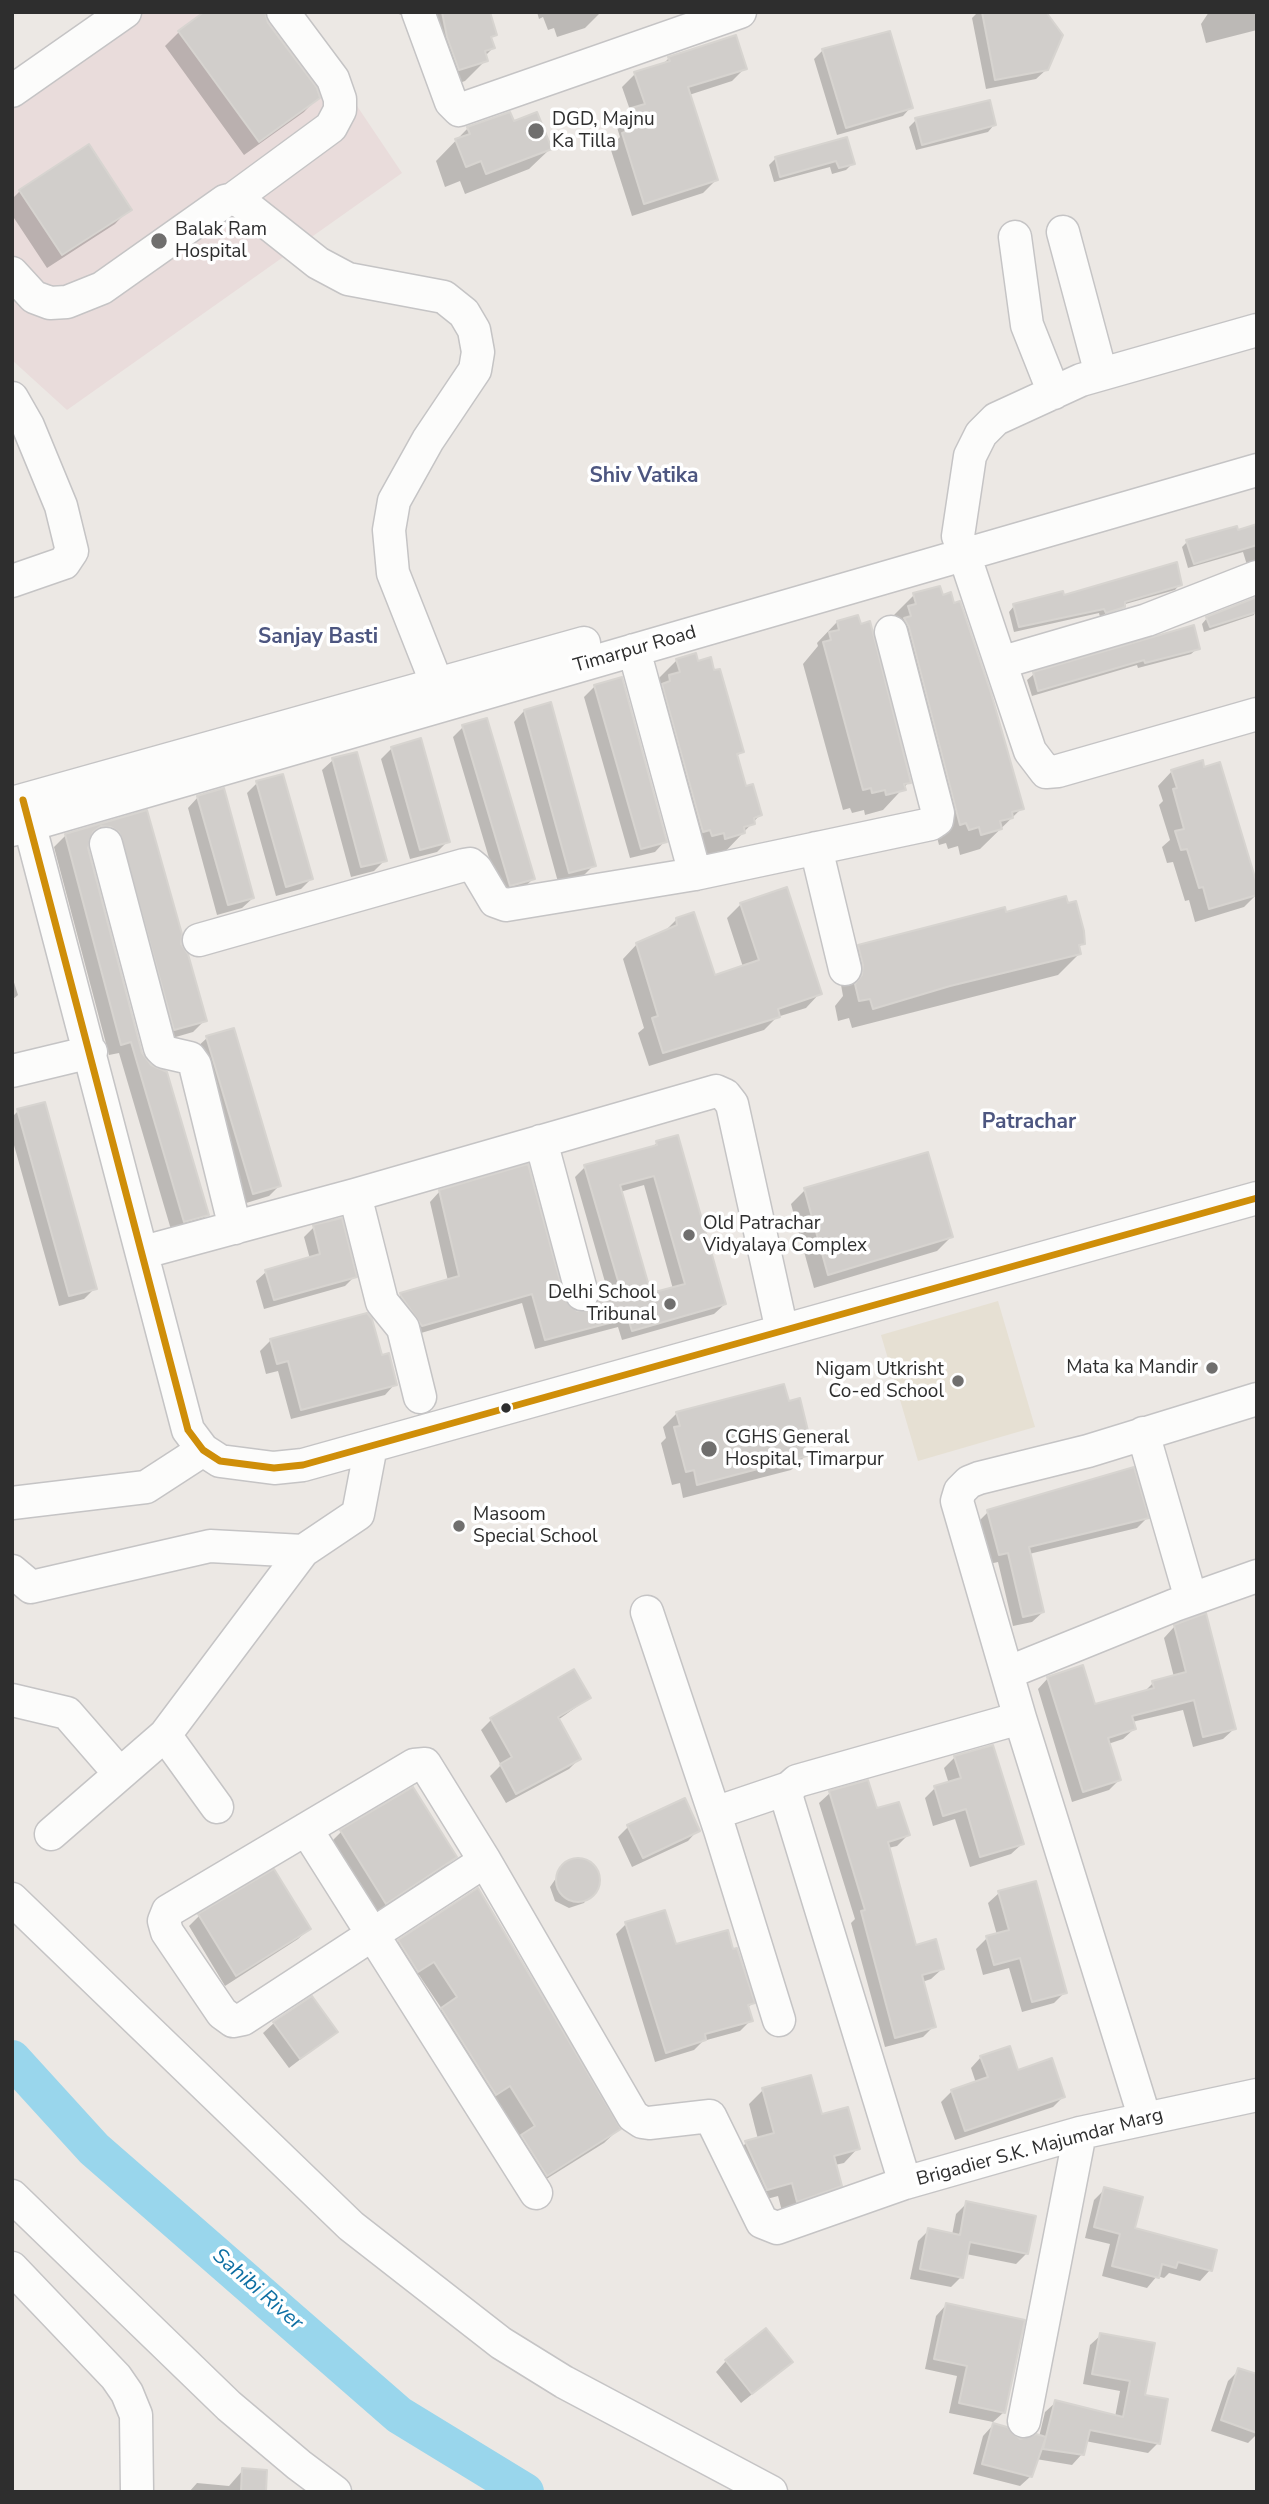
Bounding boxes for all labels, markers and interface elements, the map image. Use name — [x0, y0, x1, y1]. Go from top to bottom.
place label: DGD, Majnu Ka Tilla — [552, 109, 655, 153]
marker: DGD, Majnu Ka Tilla — [526, 121, 546, 141]
place label: Balak Ram Hospital — [175, 219, 267, 263]
marker: Balak Ram Hospital — [149, 231, 169, 251]
district label: Shiv Vatika — [590, 464, 698, 490]
street label: Timarpur Road — [571, 622, 699, 678]
district label: Sanjay Basti — [258, 625, 378, 651]
district label: Patrachar — [982, 1110, 1076, 1136]
place label: Old Patrachar Vidyalaya Complex — [703, 1213, 867, 1257]
marker: Old Patrachar Vidyalaya Complex — [681, 1227, 697, 1243]
place label: Delhi School Tribunal — [548, 1282, 656, 1326]
marker: Delhi School Tribunal — [662, 1296, 678, 1312]
place label: Mata ka Mandir — [1066, 1357, 1198, 1379]
place label: Nigam Utkrisht Co-ed School — [815, 1359, 944, 1403]
marker: Mata ka Mandir — [1204, 1360, 1220, 1376]
marker: Nigam Utkrisht Co-ed School — [950, 1373, 966, 1389]
unlabelled marker — [499, 1401, 513, 1415]
place label: CGHS General Hospital, Timarpur — [725, 1427, 884, 1471]
marker: CGHS General Hospital, Timarpur — [699, 1439, 719, 1459]
place label: Masoom Special School — [473, 1504, 598, 1548]
marker: Masoom Special School — [451, 1518, 467, 1534]
street label: Brigadier S.K. Majumdar Marg — [914, 2104, 1166, 2192]
water label: Sahibi River — [207, 2244, 307, 2336]

